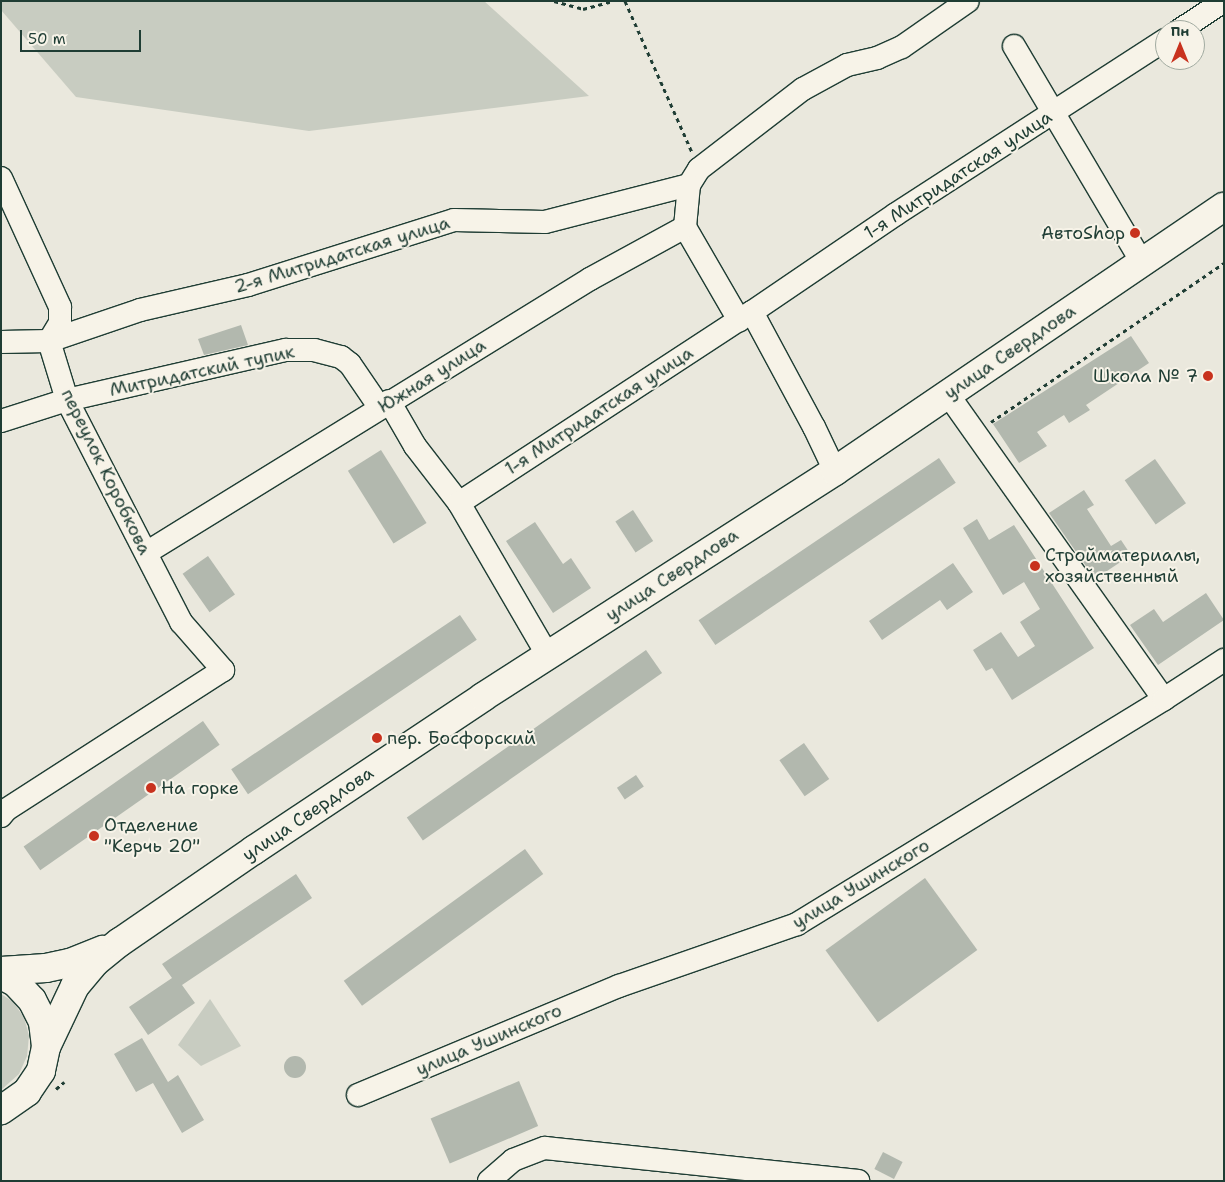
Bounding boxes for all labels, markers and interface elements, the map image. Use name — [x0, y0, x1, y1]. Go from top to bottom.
scale bar — [22, 20, 144, 52]
north arrow — [1155, 20, 1205, 70]
text: Пн — [1171, 22, 1189, 40]
text: 50 m — [28, 29, 66, 49]
street label: 1-я Митридатская улица — [860, 106, 1056, 244]
street label: 2-я Митридатская улица — [232, 212, 452, 298]
place label: АвтоShop — [1041, 222, 1125, 244]
marker: АвтоShop — [1129, 227, 1141, 239]
street label: улица Свердлова — [940, 300, 1080, 404]
street label: Южная улица — [374, 334, 490, 418]
street label: Митридатский тупик — [108, 341, 296, 401]
street label: 1-я Митридатская улица — [501, 342, 697, 480]
place label: Школа № 7 — [1093, 365, 1198, 387]
marker: Школа № 7 — [1202, 370, 1214, 382]
street label: переулок Коробкова — [56, 386, 156, 558]
street label: улица Свердлова — [602, 524, 742, 626]
place label: Стройматериалы, хозяйственный — [1045, 545, 1200, 588]
marker: Стройматериалы, хозяйственный — [1029, 560, 1041, 572]
place label: пер. Босфорский — [387, 727, 536, 749]
marker: пер. Босфорский — [371, 732, 383, 744]
street label: улица Свердлова — [238, 762, 378, 866]
place label: На горке — [161, 777, 239, 799]
marker: На горке — [145, 782, 157, 794]
place label: Отделение "Керчь 20" — [104, 815, 200, 858]
marker: Отделение "Керчь 20" — [88, 830, 100, 842]
street label: улица Ушинского — [789, 835, 933, 933]
street label: улица Ушинского — [413, 1000, 565, 1080]

